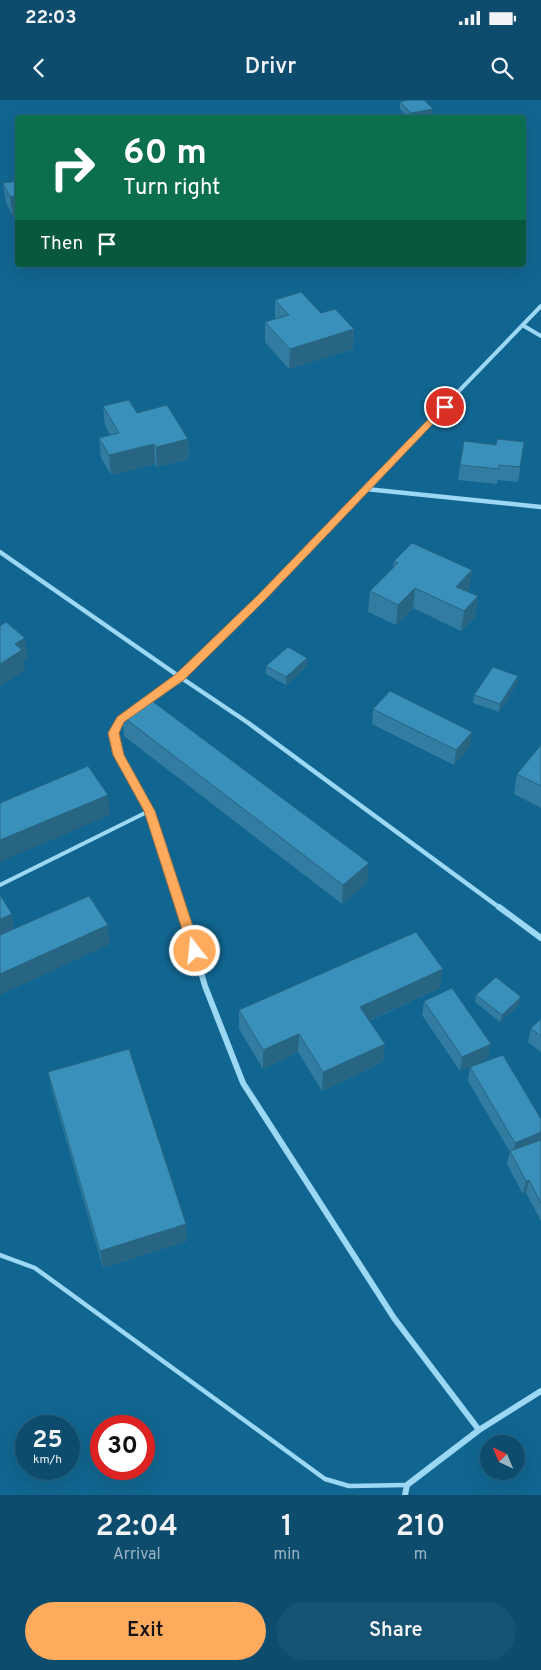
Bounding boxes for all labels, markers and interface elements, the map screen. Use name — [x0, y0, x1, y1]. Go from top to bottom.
text: 22:03 — [25, 6, 77, 30]
icon: back — [25, 54, 53, 82]
text: Drivr — [245, 54, 296, 81]
icon: search — [488, 54, 516, 82]
text: 60 m — [123, 132, 207, 176]
icon: right — [40, 135, 105, 200]
text: Turn right — [123, 175, 220, 202]
icon: arrive — [93, 230, 121, 258]
text: Then — [40, 232, 83, 256]
pin — [424, 386, 466, 428]
icon: arrive — [431, 393, 459, 421]
position arrow — [168, 924, 220, 976]
speed limit sign: 30 — [90, 1415, 155, 1480]
text: 25 — [32, 1425, 63, 1457]
north arrow — [480, 1435, 525, 1480]
map controls — [480, 1435, 525, 1480]
text: km/h — [33, 1452, 62, 1468]
text: 22:04 — [96, 1509, 178, 1546]
text: 1 — [281, 1509, 293, 1546]
text: 210 — [396, 1509, 445, 1546]
text: Arrival — [113, 1545, 161, 1565]
text: min — [274, 1545, 300, 1565]
text: m — [414, 1545, 427, 1565]
button: Exit — [25, 1602, 266, 1660]
button: Share — [276, 1602, 516, 1660]

